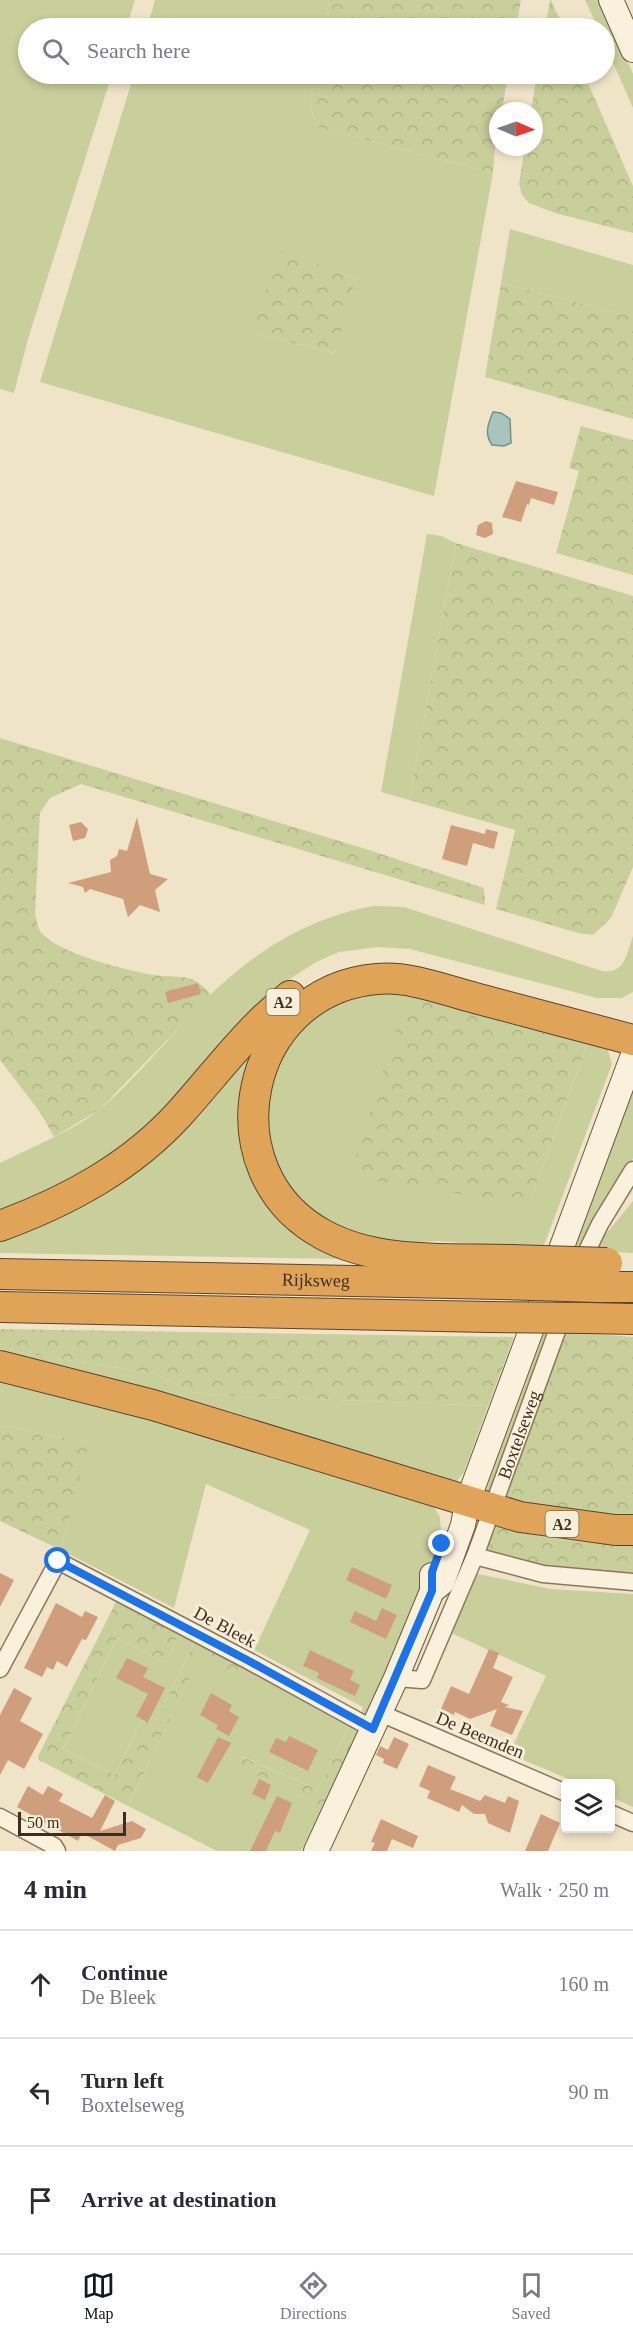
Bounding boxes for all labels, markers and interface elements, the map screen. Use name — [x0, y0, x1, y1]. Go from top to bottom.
search box — [18, 18, 615, 84]
icon: search — [39, 35, 72, 68]
text: Search here — [87, 38, 190, 63]
north arrow — [489, 102, 543, 156]
road number: A2 — [266, 989, 300, 1015]
street label: Rijksweg — [282, 1270, 350, 1291]
street label: Boxtelseweg — [494, 1388, 545, 1482]
road number: A2 — [546, 1511, 578, 1537]
route end — [428, 1530, 454, 1556]
route start — [44, 1547, 70, 1573]
street label: De Bleek — [191, 1602, 259, 1652]
street label: De Beemden — [433, 1708, 527, 1762]
map controls — [561, 1779, 615, 1833]
button: layers — [561, 1779, 615, 1833]
scale bar — [18, 1809, 126, 1836]
text: 50 m — [27, 1814, 59, 1831]
text: 4 min — [24, 1875, 87, 1904]
text: Walk · 250 m — [500, 1879, 609, 1901]
text: Continue — [81, 1960, 168, 1985]
icon: ahead — [24, 1968, 57, 2001]
text: 160 m — [558, 1973, 609, 1995]
text: De Bleek — [81, 1986, 156, 2008]
text: Turn left — [81, 2068, 164, 2093]
icon: left — [24, 2076, 57, 2109]
text: 90 m — [568, 2081, 609, 2103]
text: Boxtelseweg — [81, 2094, 184, 2116]
icon: arrive — [24, 2184, 57, 2217]
text: Arrive at destination — [81, 2187, 277, 2212]
tab: Map — [82, 2269, 115, 2323]
tab: Directions — [280, 2269, 347, 2323]
tab: Saved — [511, 2269, 551, 2323]

